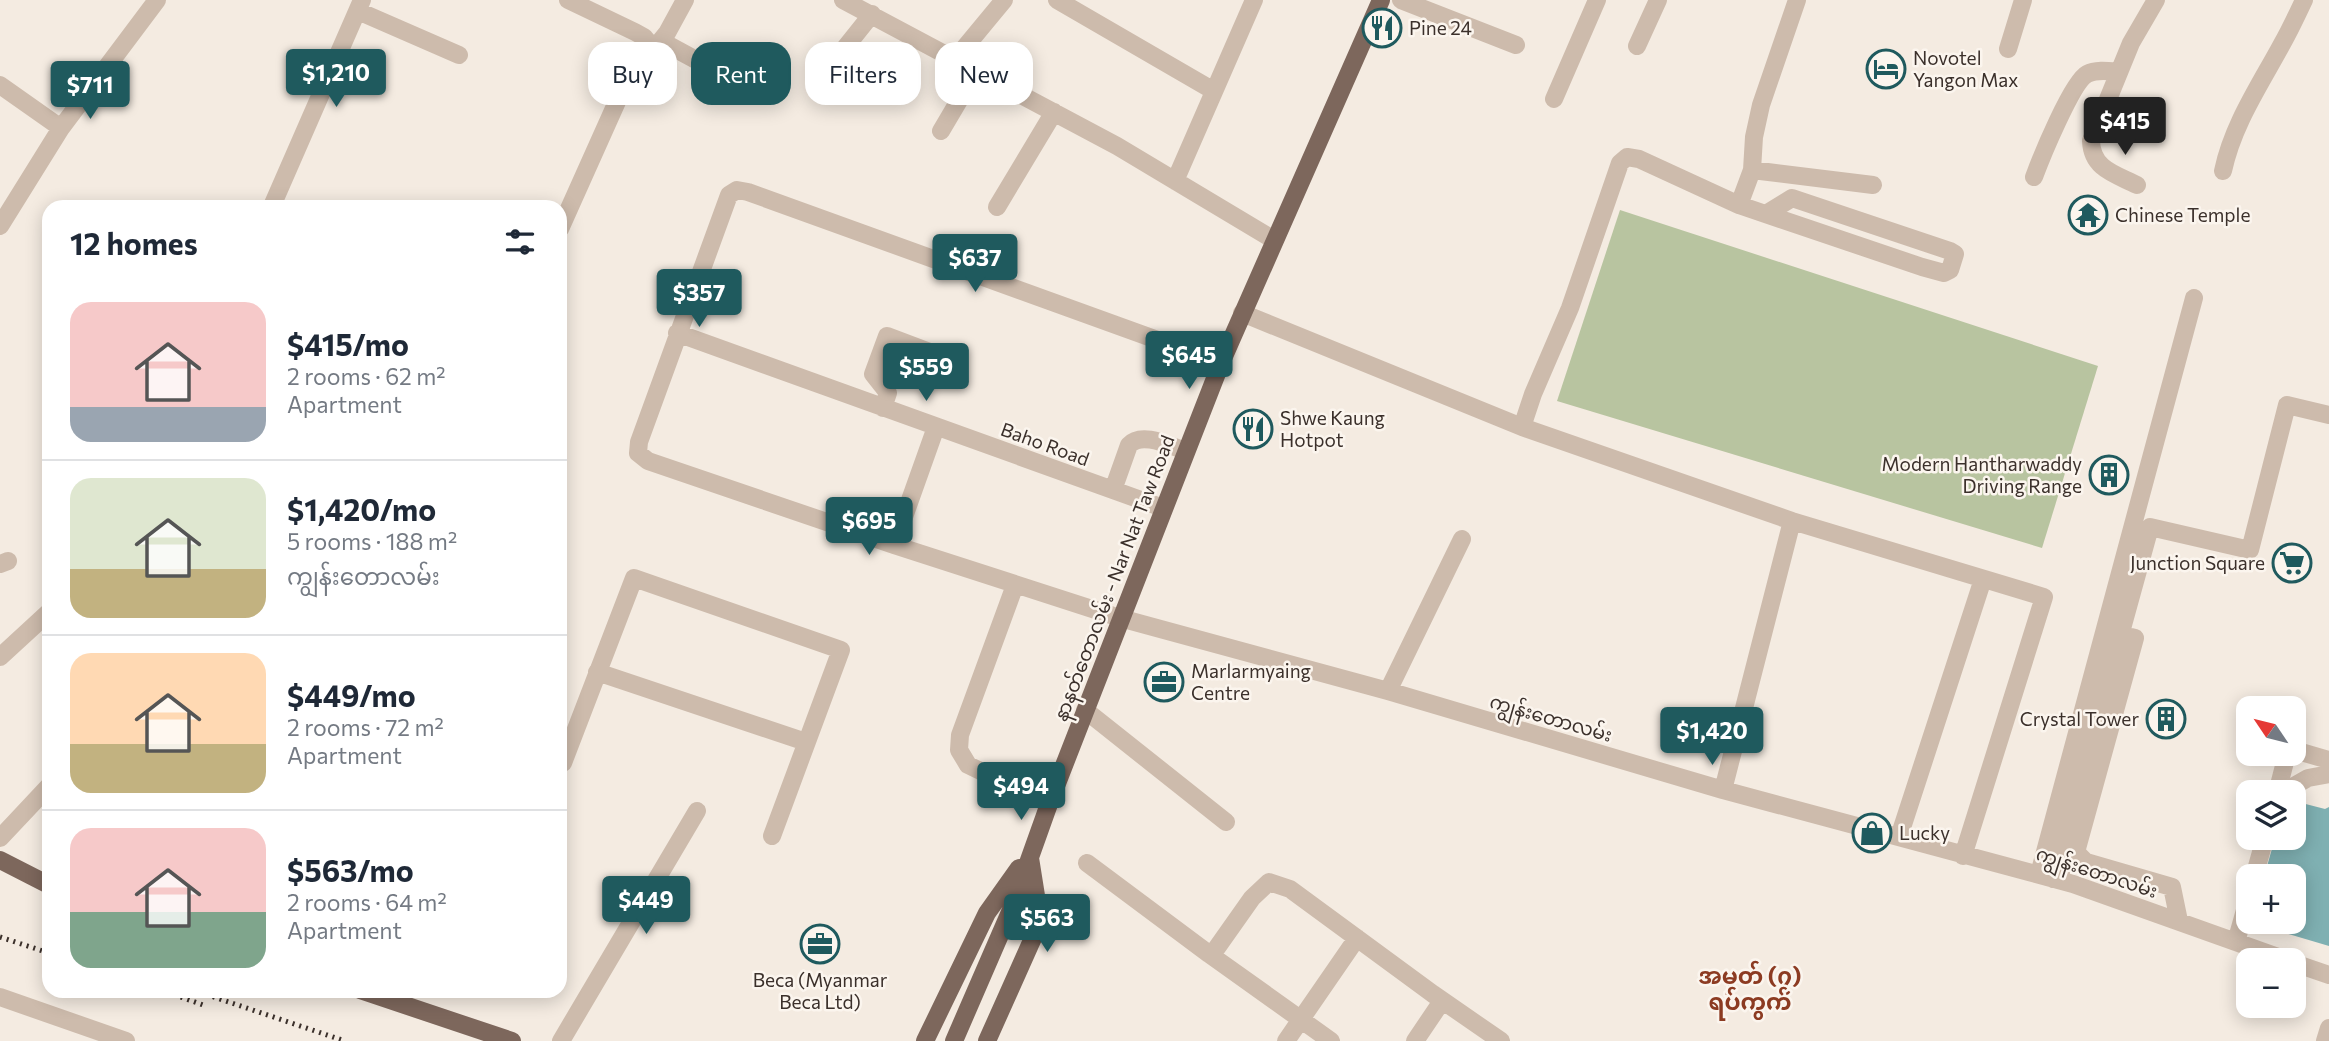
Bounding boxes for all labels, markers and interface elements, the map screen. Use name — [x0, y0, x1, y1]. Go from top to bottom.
restaurant icon: Pine 24 — [1361, 7, 1403, 49]
place label: Pine 24 — [1409, 16, 1472, 39]
chip: Buy — [588, 42, 677, 105]
chip: Rent — [691, 42, 791, 105]
chip: Filters — [805, 42, 921, 105]
chip: New — [935, 42, 1033, 105]
place label: Novotel Yangon Max — [1913, 46, 2018, 91]
hotel icon: Novotel Yangon Max — [1865, 48, 1907, 90]
pin: $1,210 — [279, 50, 393, 109]
text: $1,210 — [302, 58, 370, 86]
pin: $711 — [49, 61, 131, 121]
text: $711 — [67, 70, 113, 98]
pin: $415 — [2084, 97, 2166, 157]
text: $415 — [2100, 106, 2150, 134]
temple icon: Chinese Temple — [2067, 194, 2109, 236]
place label: Chinese Temple — [2115, 203, 2250, 226]
icon: filters — [501, 223, 539, 261]
text: 12 homes — [70, 224, 198, 261]
pin: $637 — [934, 234, 1016, 294]
text: $637 — [948, 243, 1002, 271]
pin: $357 — [658, 270, 740, 329]
text: $357 — [673, 278, 725, 306]
text: $415/mo — [287, 325, 409, 362]
icon: home — [126, 330, 210, 414]
pin: $645 — [1148, 332, 1230, 391]
text: $645 — [1162, 340, 1216, 368]
pin: $559 — [885, 344, 967, 403]
text: $559 — [899, 352, 953, 380]
text: 2 rooms · 62 m² — [287, 362, 446, 390]
text: Apartment — [287, 390, 402, 418]
place label: Shwe Kaung Hotpot — [1280, 406, 1385, 451]
restaurant icon: Shwe Kaung Hotpot — [1232, 408, 1274, 450]
street label: Baho Road — [998, 417, 1093, 470]
street label: နာနတ်တောလမ်း - Nar Nat Taw Road — [1046, 431, 1183, 726]
place label: Modern Hantharwaddy Driving Range — [1881, 452, 2082, 497]
building icon: Modern Hantharwaddy Driving Range — [2088, 454, 2130, 496]
text: $1,420/mo — [287, 490, 436, 527]
pin: $695 — [828, 498, 910, 557]
icon: home — [126, 506, 210, 590]
text: $695 — [842, 506, 896, 534]
text: 5 rooms · 188 m² — [287, 527, 457, 555]
supermarket icon: Junction Square — [2271, 542, 2313, 584]
place label: Junction Square — [2130, 551, 2265, 574]
text: ကျွန်းတောလမ်း — [287, 562, 440, 590]
place label: Marlarmyaing Centre — [1191, 659, 1311, 704]
office icon: Marlarmyaing Centre — [1143, 661, 1185, 703]
text: $449/mo — [287, 676, 416, 713]
icon: home — [126, 681, 210, 765]
street label: ကျွန်းတောလမ်း — [1485, 687, 1616, 753]
north arrow — [2236, 696, 2306, 766]
map controls — [2236, 696, 2306, 1018]
building icon: Crystal Tower — [2145, 698, 2187, 740]
place label: Crystal Tower — [2020, 707, 2139, 730]
pin: $1,420 — [1655, 708, 1769, 767]
text: 2 rooms · 72 m² — [287, 713, 444, 741]
text: $1,420 — [1676, 716, 1748, 744]
text: Apartment — [287, 741, 402, 769]
pin: $494 — [980, 762, 1062, 822]
text: $494 — [993, 771, 1049, 799]
button: layers — [2236, 780, 2306, 850]
shop icon: Lucky — [1851, 812, 1893, 854]
place label: Lucky — [1899, 821, 1950, 844]
street label: ကျွန်းတောလမ်း — [2031, 839, 2161, 909]
text: $563/mo — [287, 851, 414, 888]
icon: home — [126, 856, 210, 940]
button: + — [2236, 864, 2306, 934]
pin: $449 — [605, 876, 687, 936]
text: $449 — [618, 885, 674, 913]
text: 2 rooms · 64 m² — [287, 888, 447, 916]
pin: $563 — [1006, 894, 1088, 954]
text: $563 — [1020, 903, 1074, 931]
text: Apartment — [287, 916, 402, 944]
office icon: Beca (Myanmar Beca Ltd) — [799, 923, 841, 965]
button: − — [2236, 948, 2306, 1018]
district label: အမှတ် (၇) ရပ်ကွက် — [1698, 960, 1802, 1021]
place label: Beca (Myanmar Beca Ltd) — [753, 968, 888, 1013]

